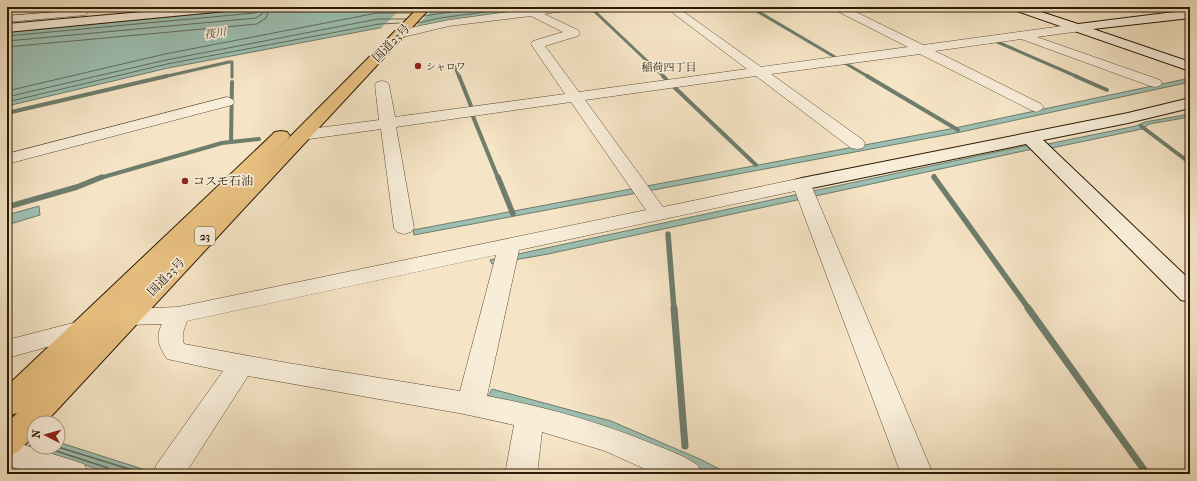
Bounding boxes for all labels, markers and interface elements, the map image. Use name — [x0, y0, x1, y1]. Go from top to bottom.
street label: 国道23号 — [370, 21, 412, 65]
water label: 筏川 — [203, 25, 228, 41]
marker: シャロワ — [413, 61, 423, 71]
place label: シャロワ — [426, 61, 466, 73]
district label: 稲荷四丁目 — [642, 61, 697, 74]
place label: コスモ石油 — [193, 174, 253, 188]
marker: コスモ石油 — [180, 176, 190, 186]
road number: 23 — [195, 227, 215, 245]
street label: 国道23号 — [145, 255, 187, 299]
north arrow — [26, 415, 66, 455]
text: N — [30, 429, 44, 439]

